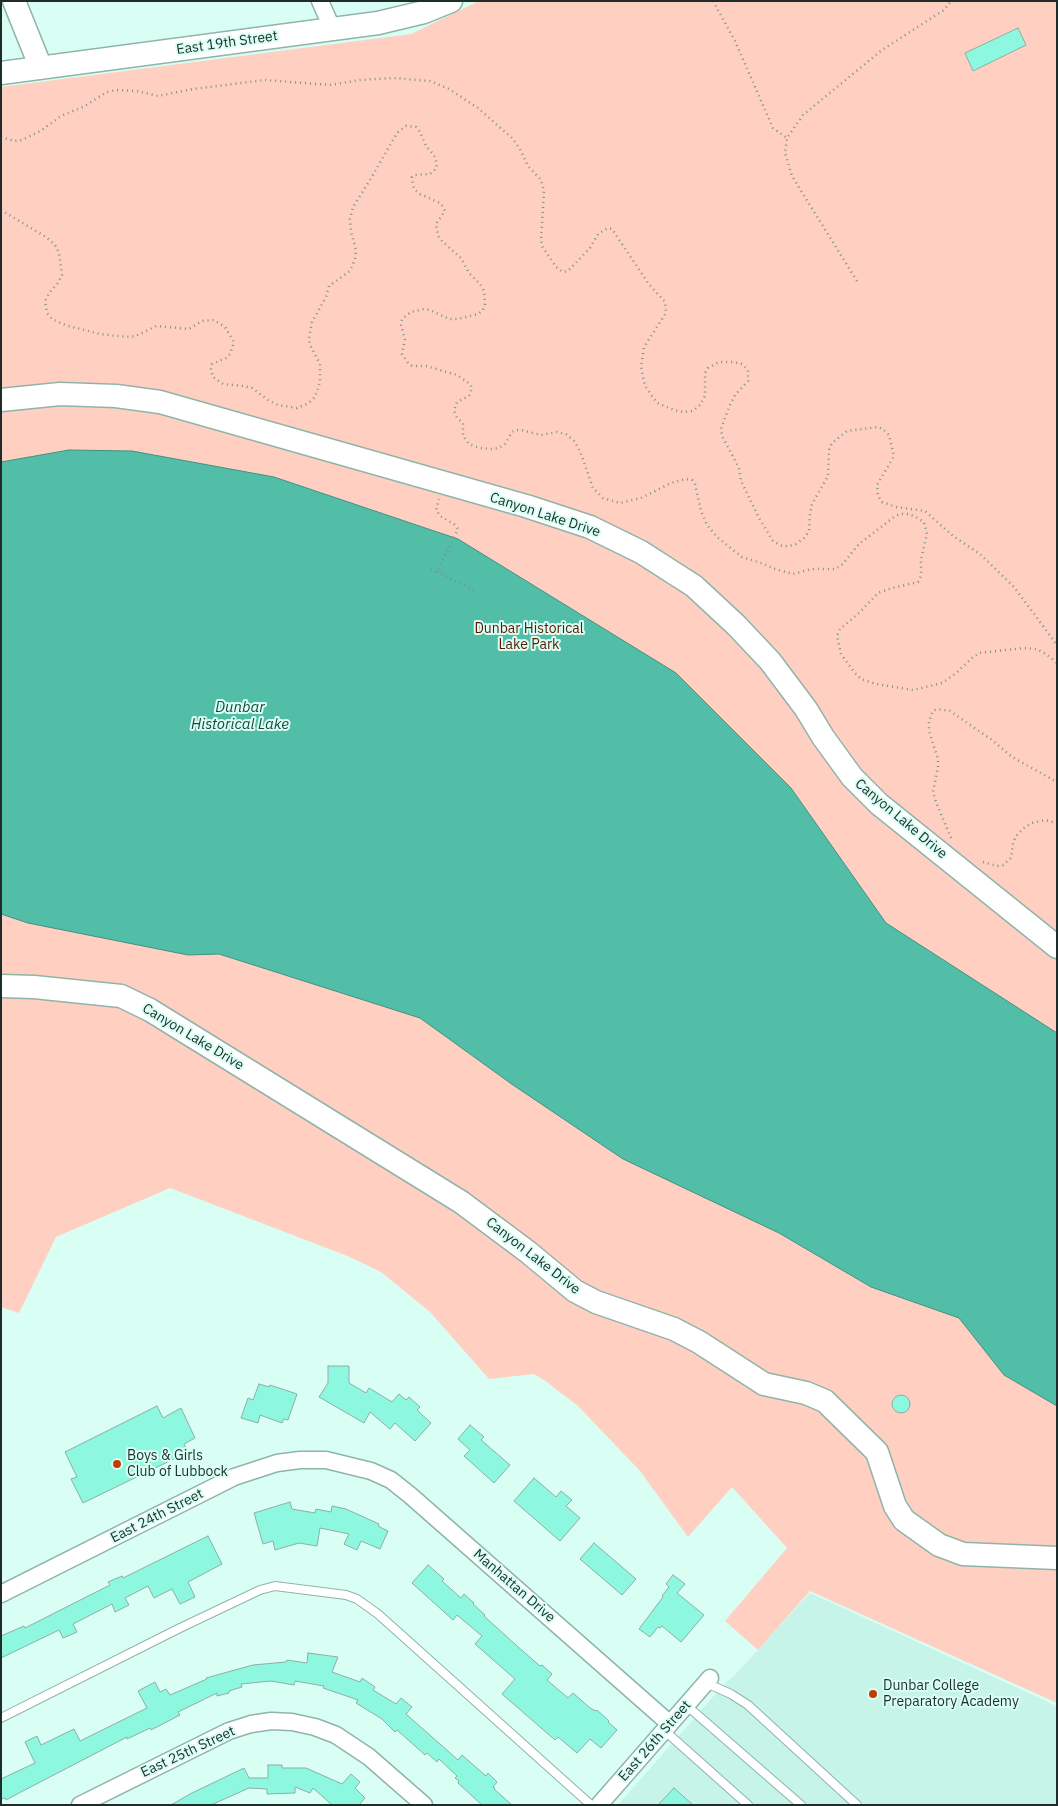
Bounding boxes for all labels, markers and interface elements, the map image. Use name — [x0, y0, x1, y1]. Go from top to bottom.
street label: East 19th Street — [175, 28, 279, 58]
street label: Canyon Lake Drive — [488, 489, 602, 541]
park label: Dunbar Historical Lake Park — [474, 621, 584, 654]
water label: Dunbar Historical Lake — [191, 699, 289, 734]
street label: Canyon Lake Drive — [852, 776, 950, 862]
street label: Canyon Lake Drive — [139, 1000, 247, 1074]
street label: Canyon Lake Drive — [482, 1214, 584, 1298]
place label: Boys & Girls Club of Lubbock — [127, 1448, 228, 1480]
marker: Boys & Girls Club of Lubbock — [111, 1458, 123, 1470]
street label: East 24th Street — [108, 1485, 206, 1547]
street label: Manhattan Drive — [470, 1546, 558, 1626]
place label: Dunbar College Preparatory Academy — [883, 1678, 1019, 1710]
marker: Dunbar College Preparatory Academy — [867, 1688, 879, 1700]
street label: East 26th Street — [615, 1697, 695, 1785]
street label: East 25th Street — [138, 1723, 238, 1781]

